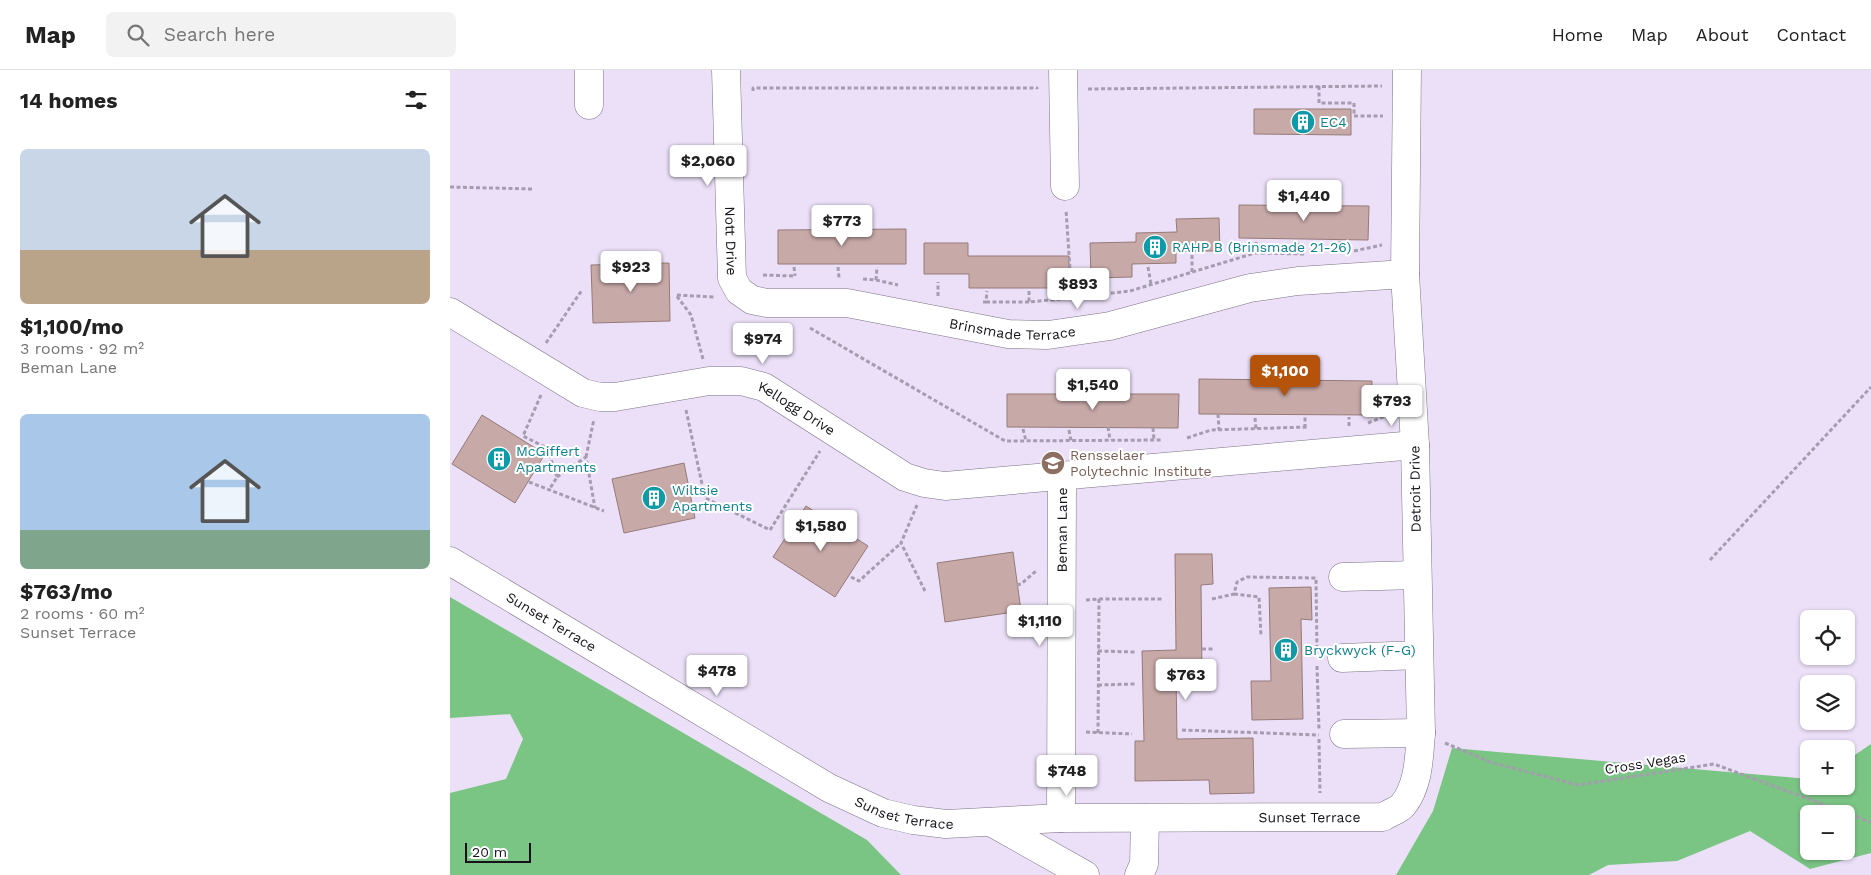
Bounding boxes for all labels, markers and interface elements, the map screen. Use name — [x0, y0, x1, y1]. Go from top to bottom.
search box — [106, 12, 456, 57]
text: Map — [25, 21, 76, 49]
icon: search — [124, 21, 152, 49]
text: Search here — [164, 23, 275, 46]
text: Home — [1552, 24, 1603, 45]
text: Map — [1631, 24, 1668, 45]
text: About — [1696, 24, 1748, 45]
text: Contact — [1776, 24, 1846, 45]
icon: filters — [402, 86, 430, 114]
text: 14 homes — [20, 88, 117, 113]
building icon: EC4 — [1290, 109, 1316, 135]
place label: EC4 — [1320, 114, 1347, 130]
pin: $2,060 — [667, 144, 749, 187]
text: $2,060 — [681, 151, 735, 170]
pin: $1,440 — [1263, 180, 1345, 222]
icon: home — [180, 181, 270, 271]
text: $1,440 — [1278, 186, 1330, 205]
pin: $773 — [812, 204, 872, 247]
street label: Nott Drive — [722, 206, 740, 276]
text: $773 — [822, 211, 862, 230]
building icon: RAHP B (Brinsmade 21-26) — [1142, 234, 1168, 260]
place label: RAHP B (Brinsmade 21-26) — [1172, 239, 1352, 255]
pin: $923 — [601, 250, 661, 293]
text: $923 — [611, 257, 651, 276]
pin: $893 — [1048, 268, 1108, 310]
text: $893 — [1058, 274, 1098, 293]
text: $1,100/mo — [20, 314, 124, 339]
street label: Brinsmade Terrace — [948, 315, 1077, 343]
pin: $974 — [733, 322, 793, 365]
text: $974 — [744, 329, 782, 348]
text: 3 rooms · 92 m² — [20, 339, 144, 358]
pin: $1,100 — [1244, 354, 1326, 397]
text: Beman Lane — [20, 358, 117, 377]
text: $1,100 — [1261, 361, 1309, 380]
pin: $1,540 — [1052, 368, 1134, 411]
text: $1,540 — [1067, 375, 1119, 394]
street label: Kellogg Drive — [757, 378, 838, 438]
pin: $793 — [1362, 384, 1422, 427]
text: $793 — [1372, 391, 1412, 410]
place label: McGiffert Apartments — [516, 443, 596, 475]
street label: Detroit Drive — [1406, 445, 1424, 533]
icon: home — [180, 446, 270, 536]
building icon: McGiffert Apartments — [486, 446, 512, 472]
place label: Rensselaer Polytechnic Institute — [1070, 447, 1212, 479]
school or university icon: Rensselaer Polytechnic Institute — [1040, 450, 1066, 476]
place label: Wiltsie Apartments — [672, 482, 752, 514]
building icon: Wiltsie Apartments — [641, 485, 667, 511]
street label: Beman Lane — [1054, 487, 1070, 573]
pin: $1,580 — [780, 510, 862, 552]
text: $1,580 — [795, 516, 847, 535]
text: $763/mo — [20, 579, 113, 604]
street label: Sunset Terrace — [503, 589, 599, 655]
text: 2 rooms · 60 m² — [20, 604, 145, 623]
pin: $1,110 — [999, 604, 1081, 647]
map controls — [1800, 610, 1855, 860]
button: locate — [1800, 610, 1855, 665]
text: $1,110 — [1018, 611, 1062, 630]
text: Sunset Terrace — [20, 623, 136, 642]
building icon: Bryckwyck (F-G) — [1273, 637, 1299, 663]
place label: Bryckwyck (F-G) — [1304, 642, 1416, 658]
pin: $478 — [687, 654, 747, 697]
pin: $763 — [1156, 658, 1216, 701]
text: $478 — [697, 661, 737, 680]
text: $763 — [1167, 665, 1205, 684]
button: layers — [1800, 675, 1855, 730]
button: + — [1800, 740, 1855, 795]
street label: Cross Vegas — [1603, 749, 1687, 777]
pin: $748 — [1037, 754, 1097, 797]
text: $748 — [1048, 761, 1087, 780]
street label: Sunset Terrace — [852, 793, 954, 832]
button: − — [1800, 805, 1855, 860]
street label: Sunset Terrace — [1259, 809, 1360, 825]
scale bar — [465, 840, 531, 863]
text: 20 m — [472, 844, 507, 860]

